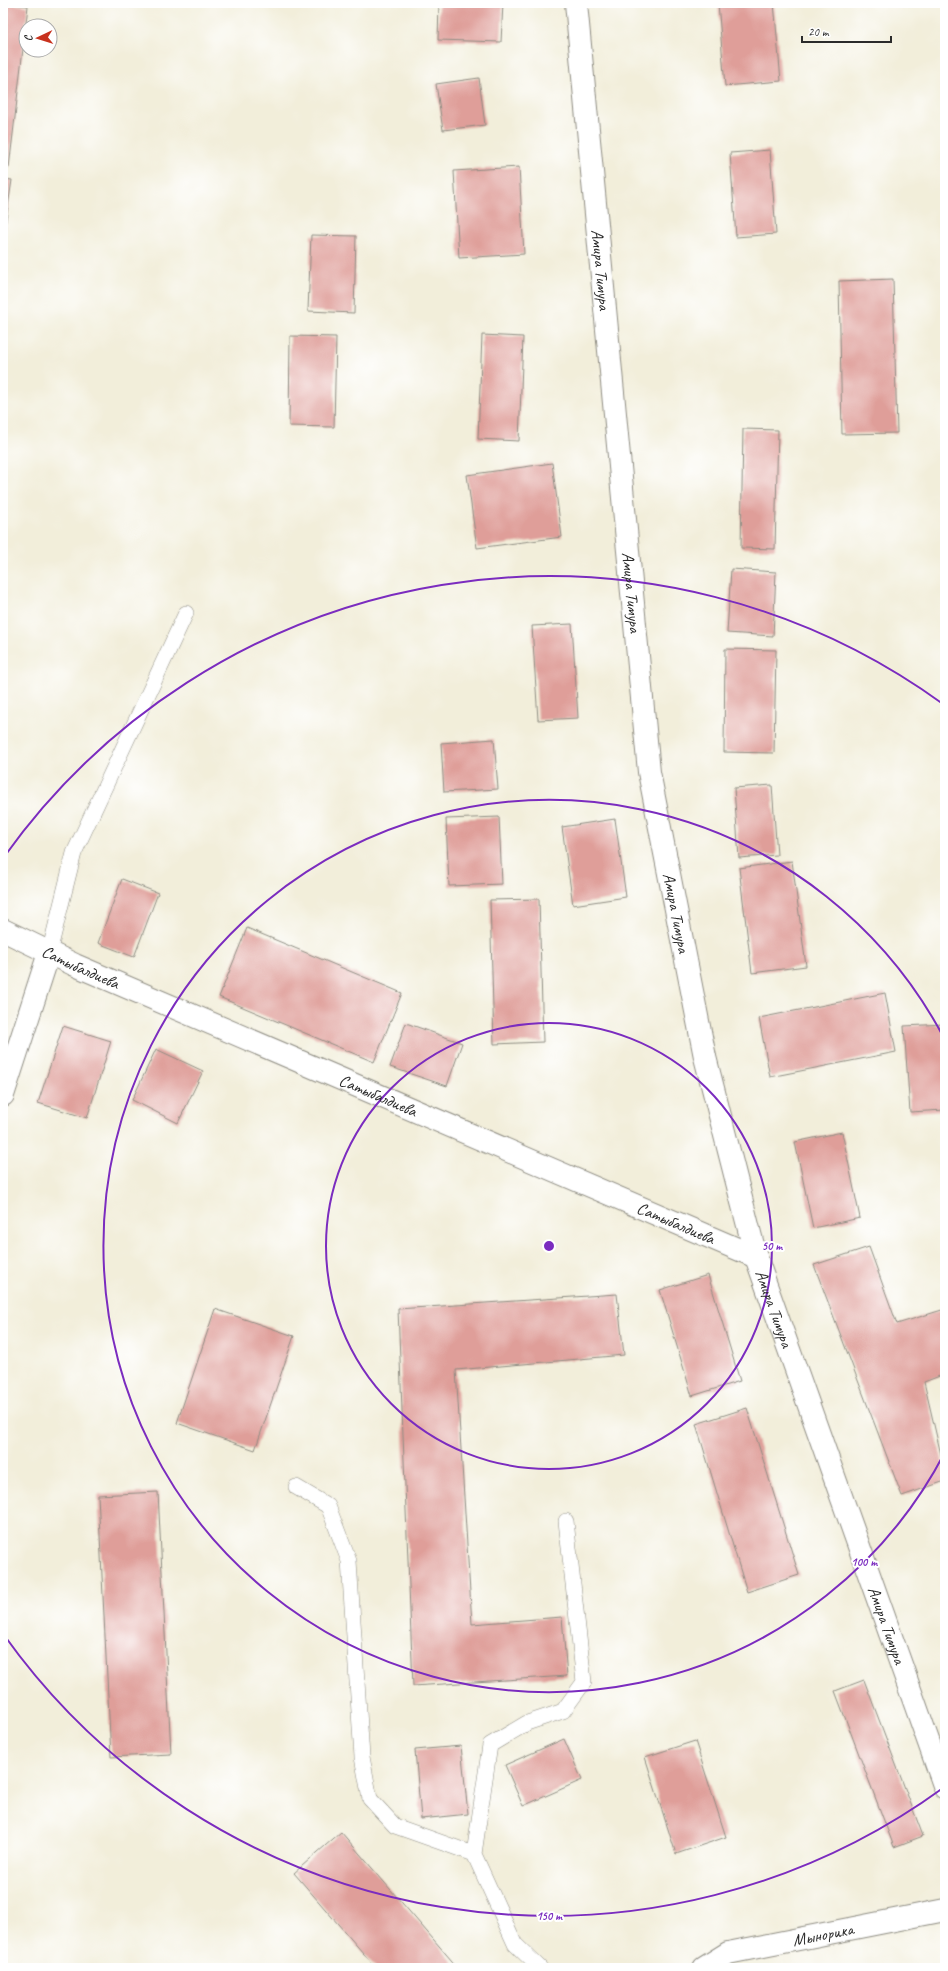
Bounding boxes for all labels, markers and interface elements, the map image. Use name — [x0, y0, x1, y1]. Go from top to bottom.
north arrow — [18, 18, 58, 58]
scale bar — [802, 18, 891, 44]
text: 20 m — [808, 24, 830, 40]
text: С — [21, 34, 35, 42]
street label: Амира Тимура — [587, 229, 615, 312]
street label: Амира Тимура — [617, 551, 646, 635]
street label: Амира Тимура — [658, 871, 695, 956]
street label: Сатыбалдиева — [38, 941, 124, 994]
street label: Сатыбалдиева — [336, 1070, 422, 1122]
street label: Сатыбалдиева — [634, 1197, 719, 1250]
text: 50 m — [762, 1238, 783, 1254]
centre of rings — [542, 1239, 556, 1253]
street label: Амира Тимура — [750, 1267, 798, 1351]
text: 100 m — [851, 1554, 878, 1570]
street label: Амира Тимура — [863, 1584, 910, 1668]
text: 150 m — [536, 1908, 563, 1924]
street label: Мынорика — [791, 1918, 857, 1951]

